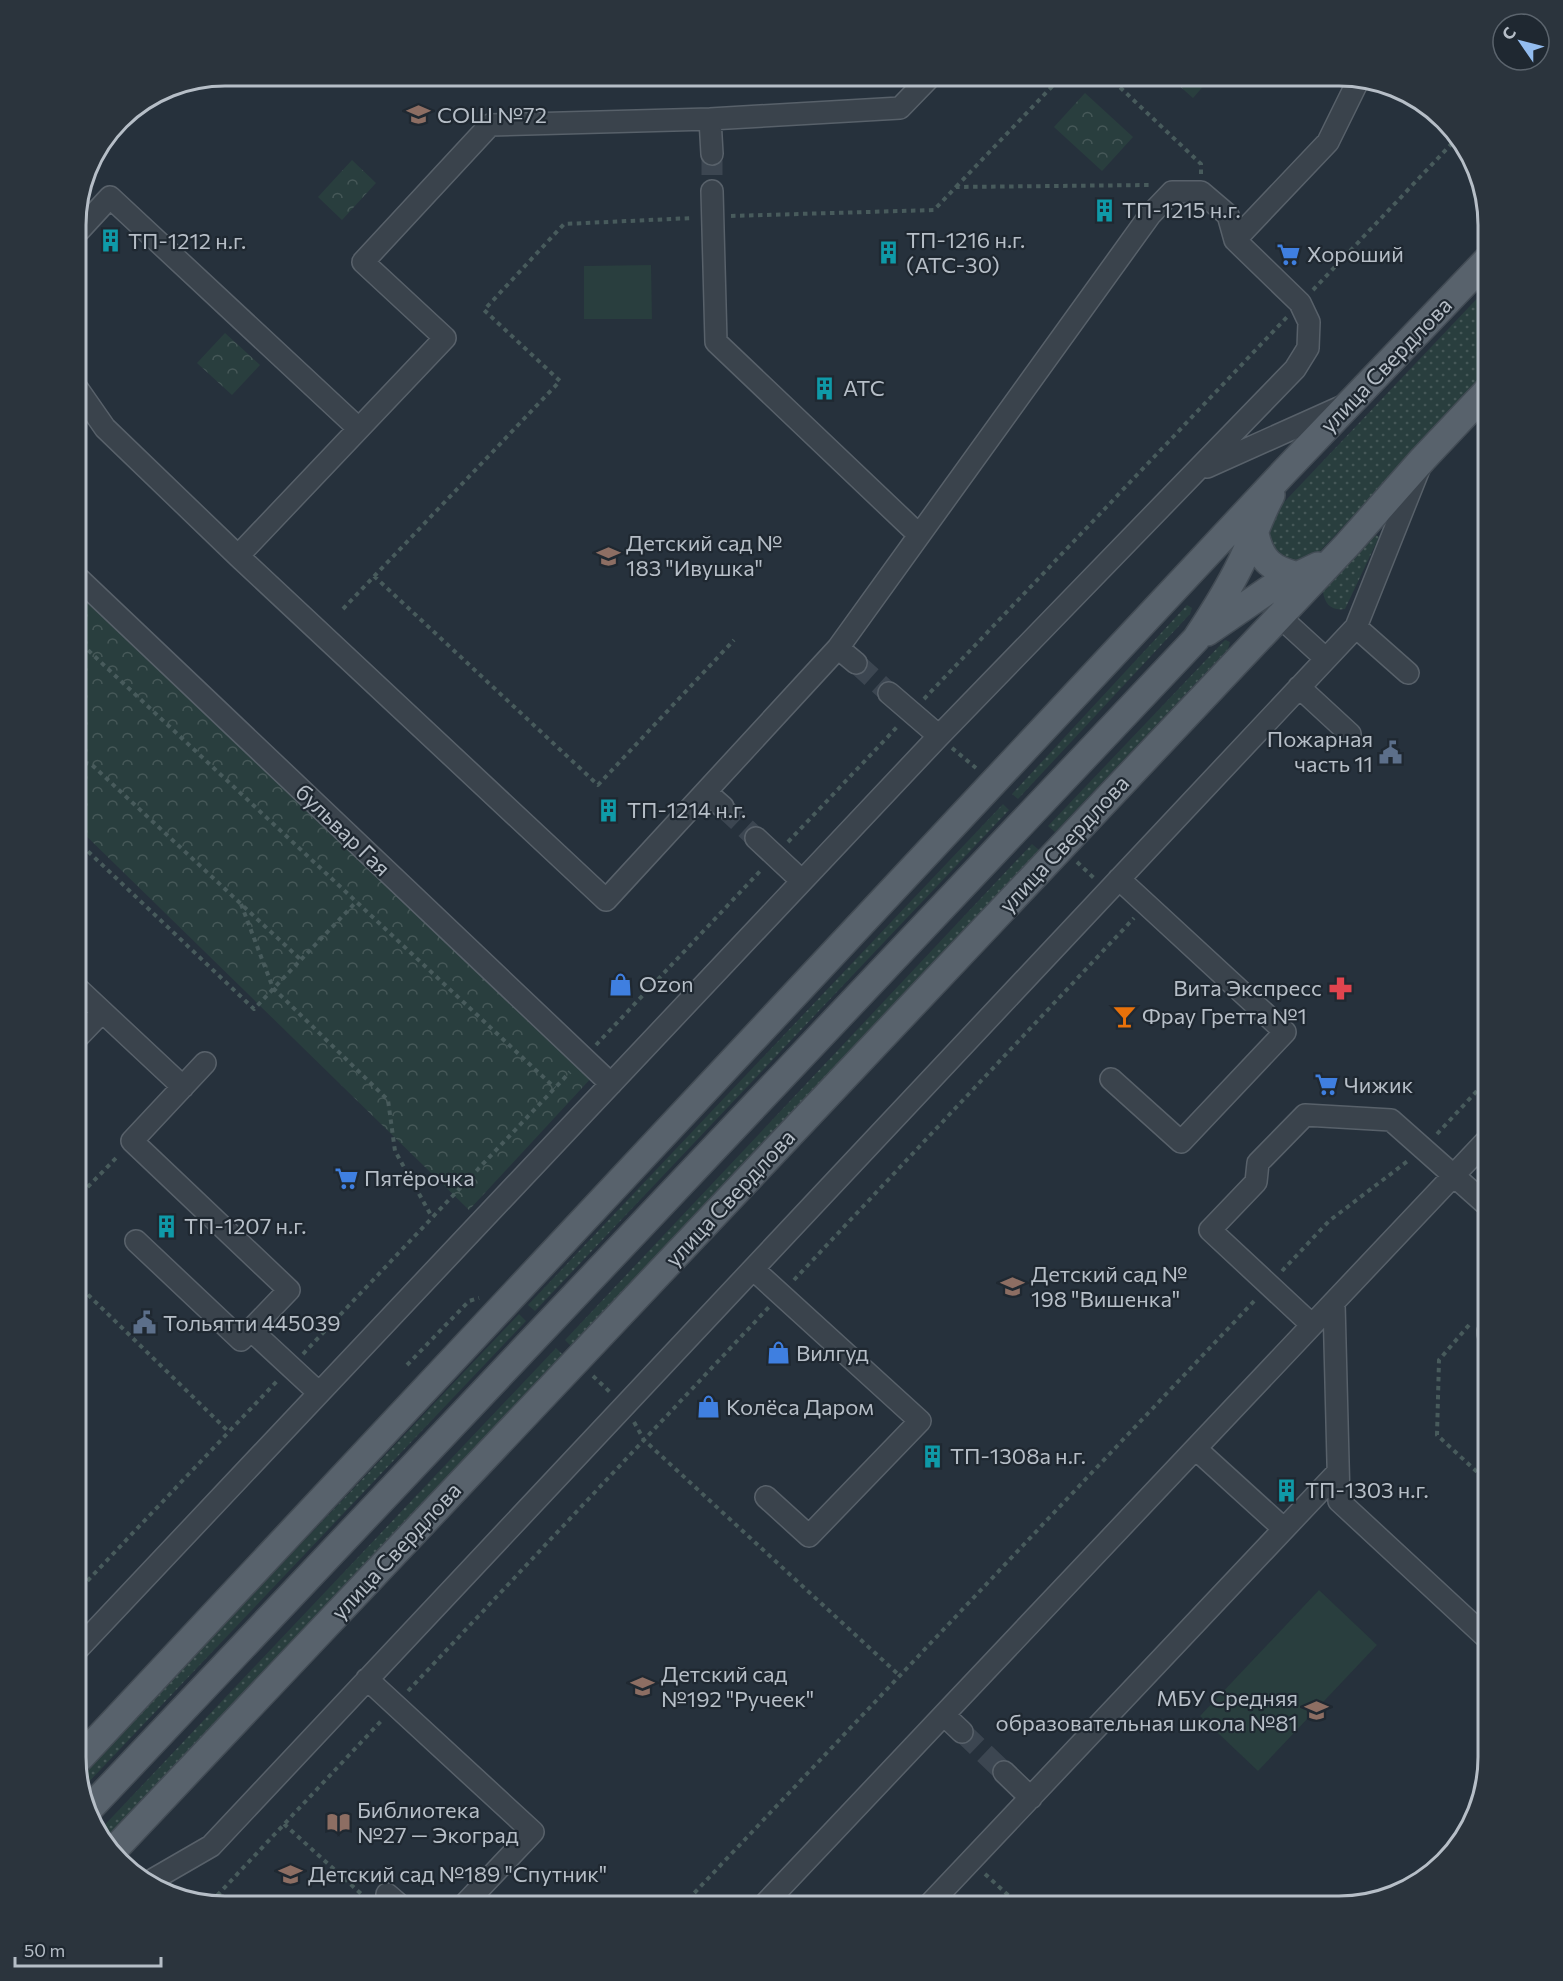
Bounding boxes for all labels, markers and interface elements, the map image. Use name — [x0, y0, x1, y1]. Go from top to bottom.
north arrow — [1491, 12, 1551, 72]
text: С — [1497, 23, 1519, 43]
place label: СОШ №72 — [437, 101, 547, 128]
school or university icon: СОШ №72 — [406, 102, 432, 128]
place label: ТП-1215 н.г. — [1122, 196, 1241, 223]
building icon: ТП-1215 н.г. — [1091, 197, 1117, 223]
place label: ТП-1216 н.г. (АТС-30) — [906, 226, 1025, 278]
place label: ТП-1212 н.г. — [128, 227, 246, 254]
building icon: ТП-1212 н.г. — [97, 228, 123, 254]
building icon: ТП-1216 н.г. (АТС-30) — [875, 240, 901, 266]
place label: Хороший — [1307, 240, 1404, 267]
supermarket icon: Хороший — [1276, 241, 1302, 267]
street label: улица Свердлова — [1314, 291, 1457, 438]
place label: АТС — [843, 374, 885, 401]
building icon: АТС — [812, 375, 838, 401]
place label: Детский сад № 183 "Ивушка" — [626, 529, 782, 581]
school or university icon: Детский сад № 183 "Ивушка" — [595, 543, 621, 569]
place label: Пожарная часть 11 — [1267, 725, 1373, 777]
public building icon: Пожарная часть 11 — [1378, 739, 1404, 765]
street label: улица Свердлова — [993, 769, 1134, 918]
street label: бульвар Гая — [290, 778, 396, 881]
place label: ТП-1214 н.г. — [627, 796, 746, 823]
building icon: ТП-1214 н.г. — [596, 797, 622, 823]
place label: Ozon — [639, 970, 694, 997]
shop icon: Ozon — [608, 971, 634, 997]
place label: Вита Экспресс — [1173, 974, 1322, 1001]
pharmacy icon: Вита Экспресс — [1327, 975, 1353, 1001]
place label: Фрау Гретта №1 — [1142, 1002, 1307, 1029]
bar icon: Фрау Гретта №1 — [1111, 1003, 1137, 1029]
place label: Чижик — [1344, 1071, 1414, 1098]
supermarket icon: Чижик — [1313, 1072, 1339, 1098]
street label: улица Свердлова — [659, 1123, 800, 1272]
place label: Пятёрочка — [364, 1164, 475, 1191]
supermarket icon: Пятёрочка — [333, 1165, 359, 1191]
place label: ТП-1207 н.г. — [184, 1212, 306, 1239]
building icon: ТП-1207 н.г. — [153, 1213, 179, 1239]
place label: Детский сад № 198 "Вишенка" — [1031, 1260, 1187, 1312]
school or university icon: Детский сад № 198 "Вишенка" — [1000, 1274, 1026, 1300]
place label: Тольятти 445039 — [163, 1309, 341, 1336]
public building icon: Тольятти 445039 — [132, 1310, 158, 1336]
place label: Вилгуд — [796, 1339, 869, 1366]
shop icon: Вилгуд — [765, 1340, 791, 1366]
place label: Колёса Даром — [726, 1393, 874, 1420]
shop icon: Колёса Даром — [695, 1394, 721, 1420]
place label: ТП-1308а н.г. — [950, 1442, 1086, 1469]
building icon: ТП-1308а н.г. — [919, 1443, 945, 1469]
street label: улица Свердлова — [325, 1476, 466, 1625]
place label: ТП-1303 н.г. — [1305, 1476, 1429, 1503]
building icon: ТП-1303 н.г. — [1274, 1477, 1300, 1503]
place label: Детский сад №192 "Ручеек" — [661, 1660, 814, 1712]
school or university icon: Детский сад №192 "Ручеек" — [630, 1674, 656, 1700]
place label: МБУ Средняя образовательная школа №81 — [995, 1684, 1298, 1736]
school or university icon: МБУ Средняя образовательная школа №81 — [1303, 1698, 1329, 1724]
place label: Библиотека №27 — Экоград — [357, 1796, 519, 1848]
library icon: Библиотека №27 — Экоград — [326, 1810, 352, 1836]
place label: Детский сад №189 "Спутник" — [308, 1860, 607, 1887]
school or university icon: Детский сад №189 "Спутник" — [277, 1861, 303, 1887]
scale bar — [15, 1930, 160, 1968]
text: 50 m — [24, 1939, 65, 1961]

